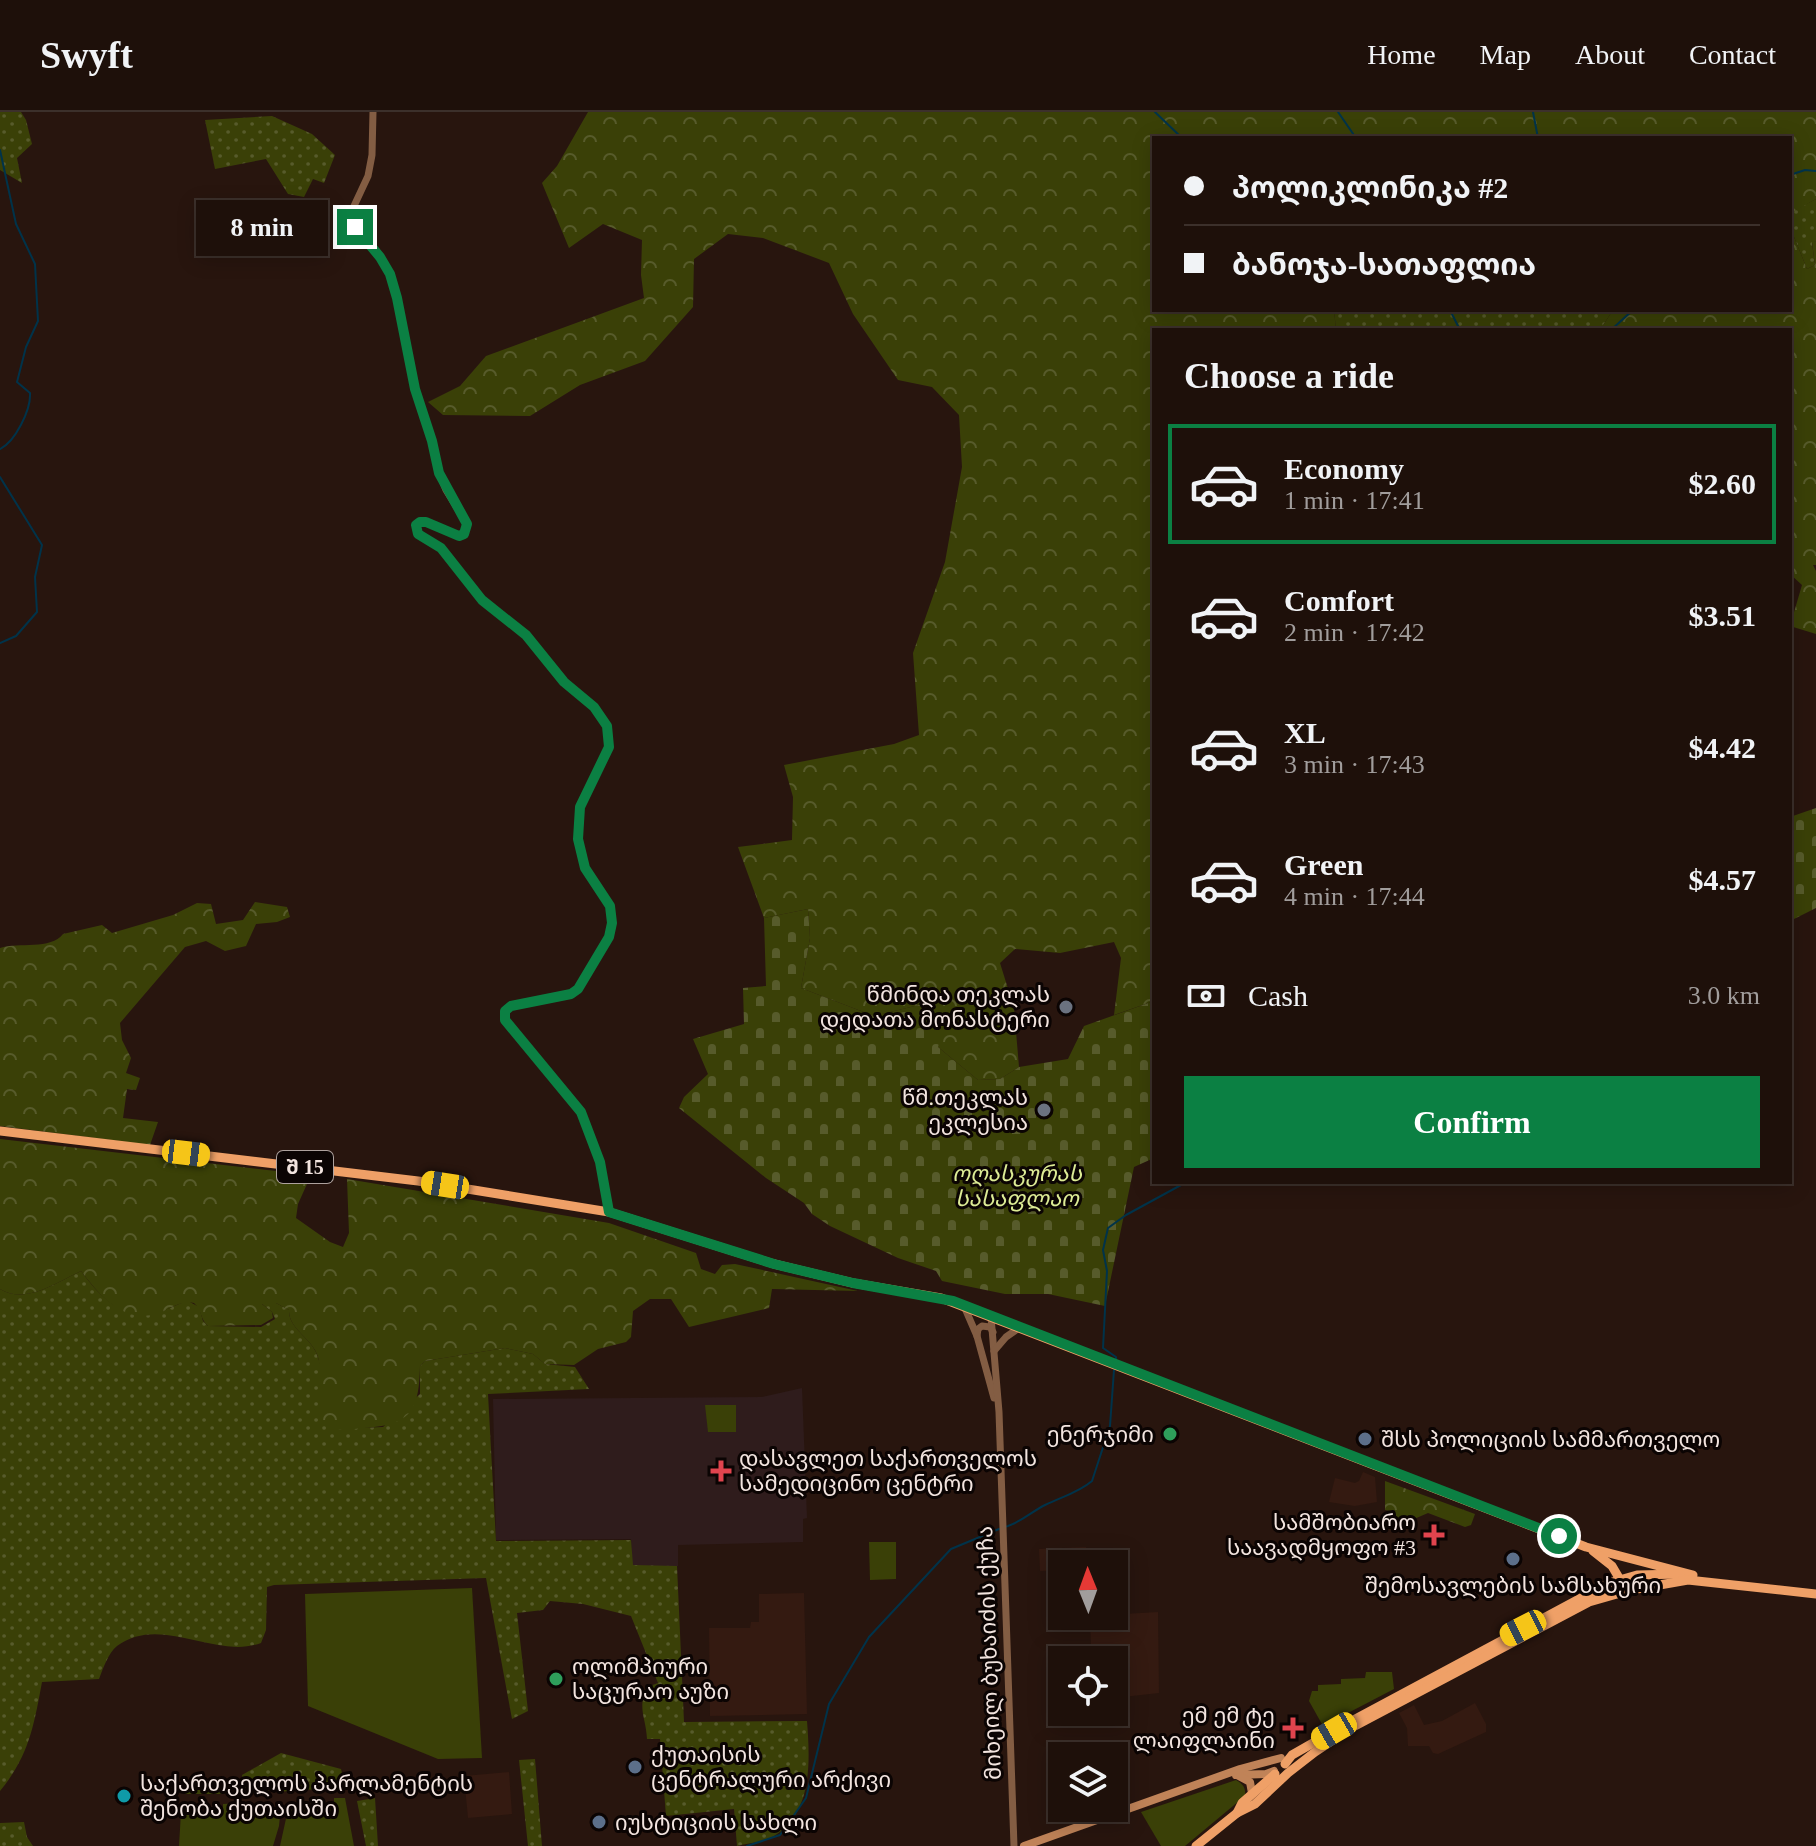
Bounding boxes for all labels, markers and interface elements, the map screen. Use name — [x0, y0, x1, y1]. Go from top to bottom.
text: Swyft — [40, 34, 133, 76]
text: Home — [1367, 39, 1436, 70]
text: Map — [1480, 39, 1531, 70]
text: About — [1575, 39, 1645, 70]
text: Contact — [1689, 39, 1776, 70]
text: პოლიკლინიკა #2 — [1232, 171, 1508, 204]
callout: 8 min — [195, 199, 327, 255]
route end — [337, 209, 373, 245]
text: 8 min — [231, 213, 293, 242]
text: ბანოჯა-სათაფლია — [1232, 248, 1536, 281]
text: Choose a ride — [1184, 356, 1394, 396]
icon: car — [1188, 448, 1260, 520]
text: Economy — [1284, 452, 1404, 485]
text: $2.60 — [1689, 467, 1756, 500]
text: 1 min · 17:41 — [1284, 486, 1425, 515]
icon: car — [1188, 580, 1260, 652]
text: Comfort — [1284, 584, 1394, 617]
text: $3.51 — [1689, 599, 1756, 632]
text: 2 min · 17:42 — [1284, 618, 1425, 647]
icon: car — [1188, 712, 1260, 784]
text: XL — [1284, 716, 1326, 749]
text: $4.42 — [1689, 731, 1756, 764]
text: 3 min · 17:43 — [1284, 750, 1425, 779]
icon: car — [1188, 844, 1260, 916]
text: Green — [1284, 848, 1363, 881]
text: $4.57 — [1689, 863, 1756, 896]
text: 4 min · 17:44 — [1284, 882, 1425, 911]
icon: cash — [1184, 974, 1228, 1018]
text: Cash — [1248, 979, 1308, 1012]
text: 3.0 km — [1688, 981, 1760, 1010]
place label: წმინდა თეკლას დედათა მონასტერი — [820, 982, 1050, 1033]
marker: წმინდა თეკლას დედათა მონასტერი — [1057, 998, 1075, 1016]
button: Confirm — [1184, 1076, 1760, 1168]
place label: წმ.თეკლას ეკლესია — [902, 1085, 1028, 1136]
marker: წმ.თეკლას ეკლესია — [1035, 1101, 1053, 1119]
car — [161, 1138, 211, 1168]
road number: შ 15 — [277, 1151, 333, 1183]
park label: ოღასკურას სასაფლაო — [952, 1161, 1082, 1212]
car — [419, 1169, 471, 1201]
place label: ენერჯიმი — [1047, 1422, 1154, 1447]
marker: ენერჯიმი — [1161, 1425, 1179, 1443]
place label: შსს პოლიციის სამმართველო — [1381, 1427, 1720, 1453]
marker: შსს პოლიციის სამმართველო — [1356, 1430, 1374, 1448]
place label: დასავლეთ საქართველოს სამედიცინო ცენტრი — [739, 1446, 1037, 1497]
marker: დასავლეთ საქართველოს სამედიცინო ცენტრი — [710, 1460, 732, 1482]
place label: სამშობიარო საავადმყოფო #3 — [1227, 1510, 1416, 1561]
route start — [1541, 1518, 1577, 1554]
marker: სამშობიარო საავადმყოფო #3 — [1423, 1524, 1445, 1546]
street label: მიხეილ ბუხაიძის ქუჩა — [972, 1525, 1007, 1781]
north arrow — [1048, 1550, 1128, 1630]
map controls — [1048, 1550, 1128, 1822]
marker: შემოსავლების სამსახური — [1504, 1550, 1522, 1568]
place label: შემოსავლების სამსახური — [1365, 1573, 1661, 1599]
car — [1496, 1606, 1550, 1650]
button: locate — [1048, 1646, 1128, 1726]
place label: ოლიმპიური საცურაო აუზი — [572, 1654, 729, 1704]
marker: ოლიმპიური საცურაო აუზი — [547, 1670, 565, 1688]
place label: ემ ემ ტე ლაიფლაინი — [1133, 1703, 1275, 1754]
car — [1307, 1709, 1361, 1753]
marker: ემ ემ ტე ლაიფლაინი — [1282, 1717, 1304, 1739]
place label: ქუთაისის ცენტრალური არქივი — [651, 1742, 891, 1793]
button: layers — [1048, 1742, 1128, 1822]
marker: ქუთაისის ცენტრალური არქივი — [626, 1758, 644, 1776]
place label: საქართველოს პარლამენტის შენობა ქუთაისში — [140, 1771, 473, 1821]
marker: საქართველოს პარლამენტის შენობა ქუთაისში — [115, 1787, 133, 1805]
place label: იუსტიციის სახლი — [615, 1810, 817, 1836]
marker: იუსტიციის სახლი — [590, 1813, 608, 1831]

